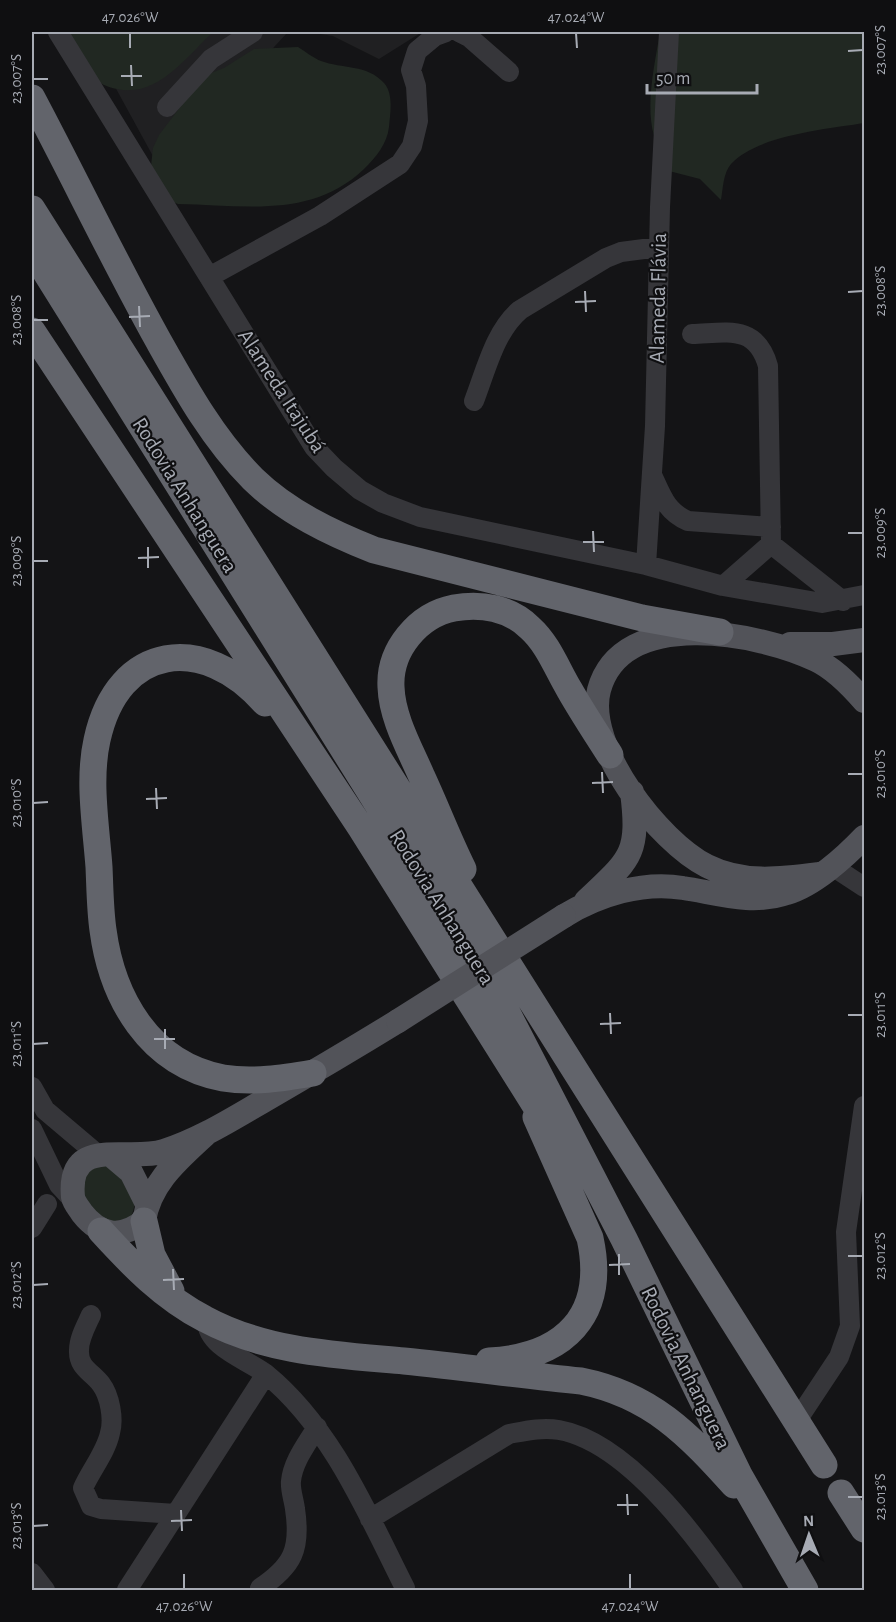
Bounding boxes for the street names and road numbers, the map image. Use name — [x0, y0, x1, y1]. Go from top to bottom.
street label: Alameda Flávia — [646, 232, 670, 364]
street label: Alameda Itajubá — [234, 325, 330, 457]
street label: Rodovia Anhanguera — [128, 414, 242, 576]
street label: Rodovia Anhanguera — [385, 826, 499, 988]
street label: Rodovia Anhanguera — [637, 1283, 735, 1453]

